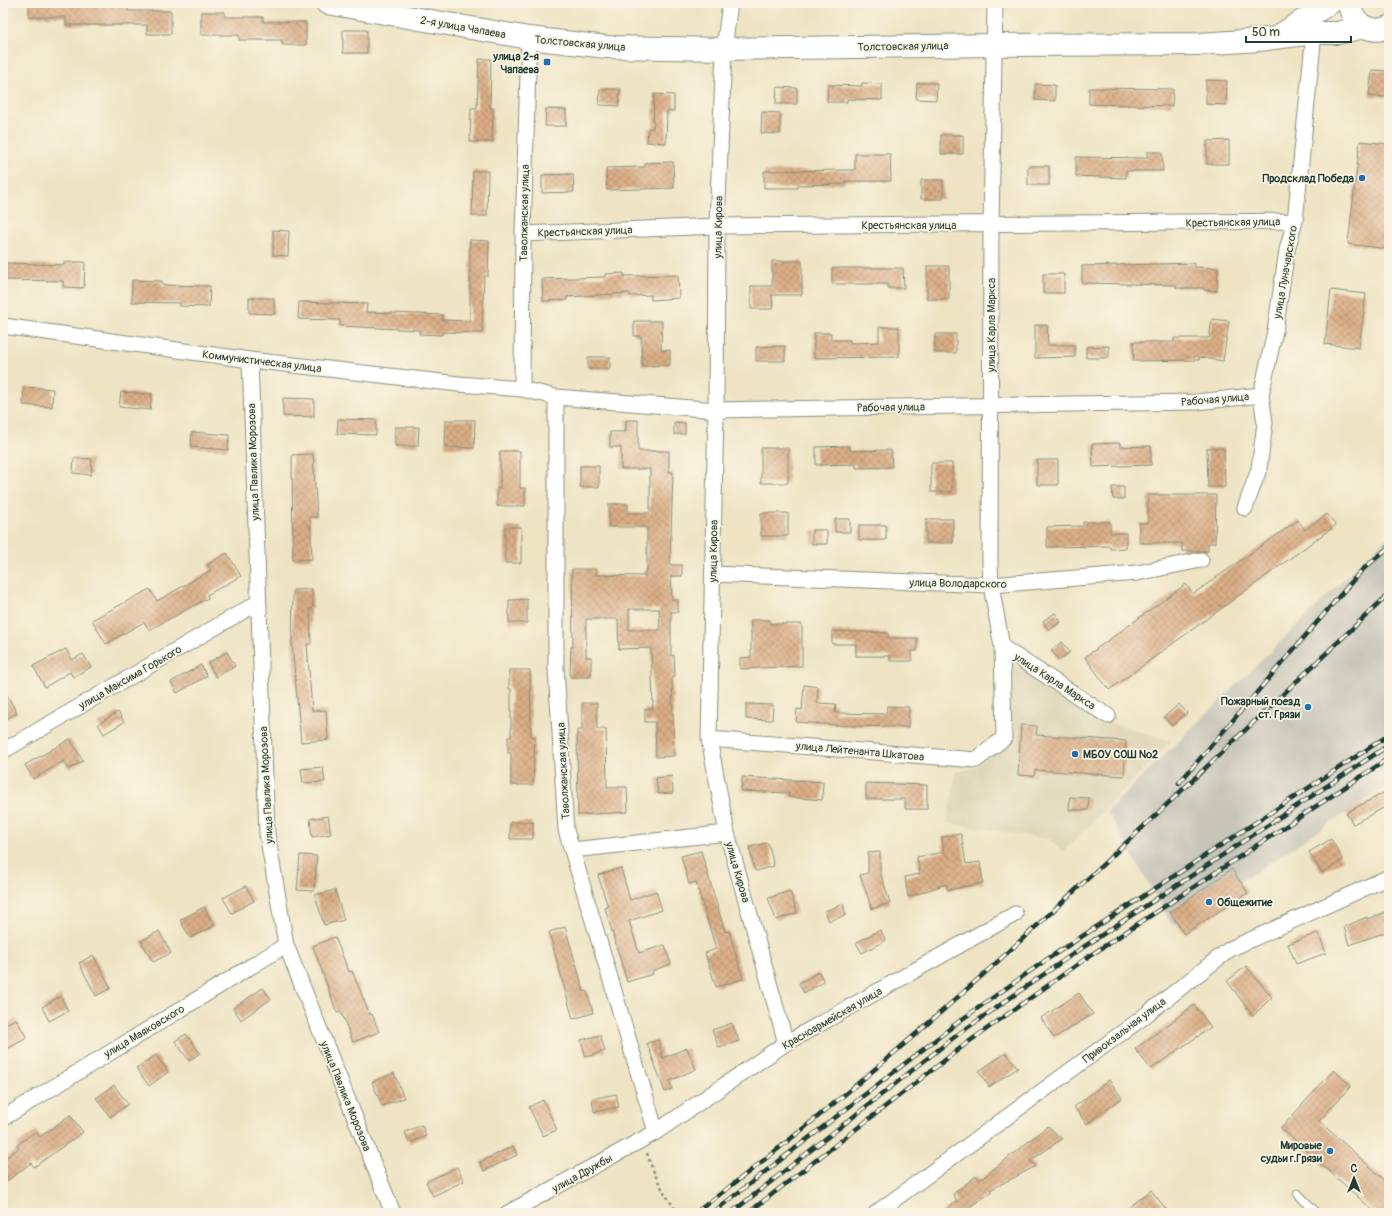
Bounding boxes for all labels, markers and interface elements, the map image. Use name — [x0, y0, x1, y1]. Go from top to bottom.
street label: 2-я улица Чапаева — [419, 14, 507, 41]
scale bar — [1246, 18, 1351, 44]
text: 50 m — [1252, 25, 1280, 40]
street label: Толстовская улица — [534, 33, 626, 54]
street label: Толстовская улица — [857, 39, 949, 54]
place label: улица 2-я Чапаева — [492, 50, 539, 76]
marker: улица 2-я Чапаева — [542, 57, 552, 67]
street label: Таволжанская улица — [517, 164, 532, 262]
place label: Продсклад Победа — [1263, 172, 1354, 185]
marker: Продсклад Победа — [1357, 173, 1367, 183]
street label: улица Кирова — [711, 196, 726, 259]
street label: Крестьянская улица — [1185, 215, 1281, 230]
street label: Крестьянская улица — [862, 219, 956, 232]
street label: Крестьянская улица — [537, 223, 633, 240]
street label: улица Луначарского — [1271, 224, 1300, 321]
street label: улица Карла Маркса — [985, 278, 998, 373]
street label: Коммунистическая улица — [202, 348, 322, 375]
street label: Рабочая улица — [1181, 390, 1250, 409]
street label: Рабочая улица — [857, 400, 925, 415]
street label: улица Павлика Морозова — [245, 403, 262, 522]
street label: улица Кирова — [706, 520, 721, 583]
street label: улица Володарского — [908, 576, 1007, 591]
street label: улица Максима Горького — [76, 643, 184, 713]
street label: улица Карла Маркса — [1011, 650, 1098, 713]
place label: Пожарный поезд ст. Грязи — [1221, 695, 1300, 721]
marker: Пожарный поезд ст. Грязи — [1303, 702, 1313, 712]
street label: Таволжанская улица — [554, 722, 573, 820]
street label: улица Павлика Морозова — [257, 726, 276, 845]
street label: улица Лейтенанта Шкатова — [794, 739, 925, 764]
place label: МБОУ СОШ №2 — [1083, 748, 1158, 761]
marker: МБОУ СОШ №2 — [1070, 749, 1080, 759]
street label: улица Кирова — [722, 839, 752, 904]
place label: Общежитие — [1217, 896, 1273, 909]
marker: Общежитие — [1204, 897, 1214, 907]
street label: Красноармейская улица — [780, 985, 885, 1052]
street label: Привокзальная улица — [1080, 995, 1168, 1066]
street label: улица Маяковского — [101, 1002, 187, 1061]
street label: улица Павлика Морозова — [317, 1038, 374, 1153]
place label: Мировые судьи г.Грязи — [1260, 1139, 1323, 1165]
marker: Мировые судьи г.Грязи — [1325, 1146, 1335, 1156]
street label: улица Дружбы — [549, 1152, 615, 1196]
north arrow — [1334, 1158, 1374, 1198]
text: С — [1351, 1162, 1358, 1175]

